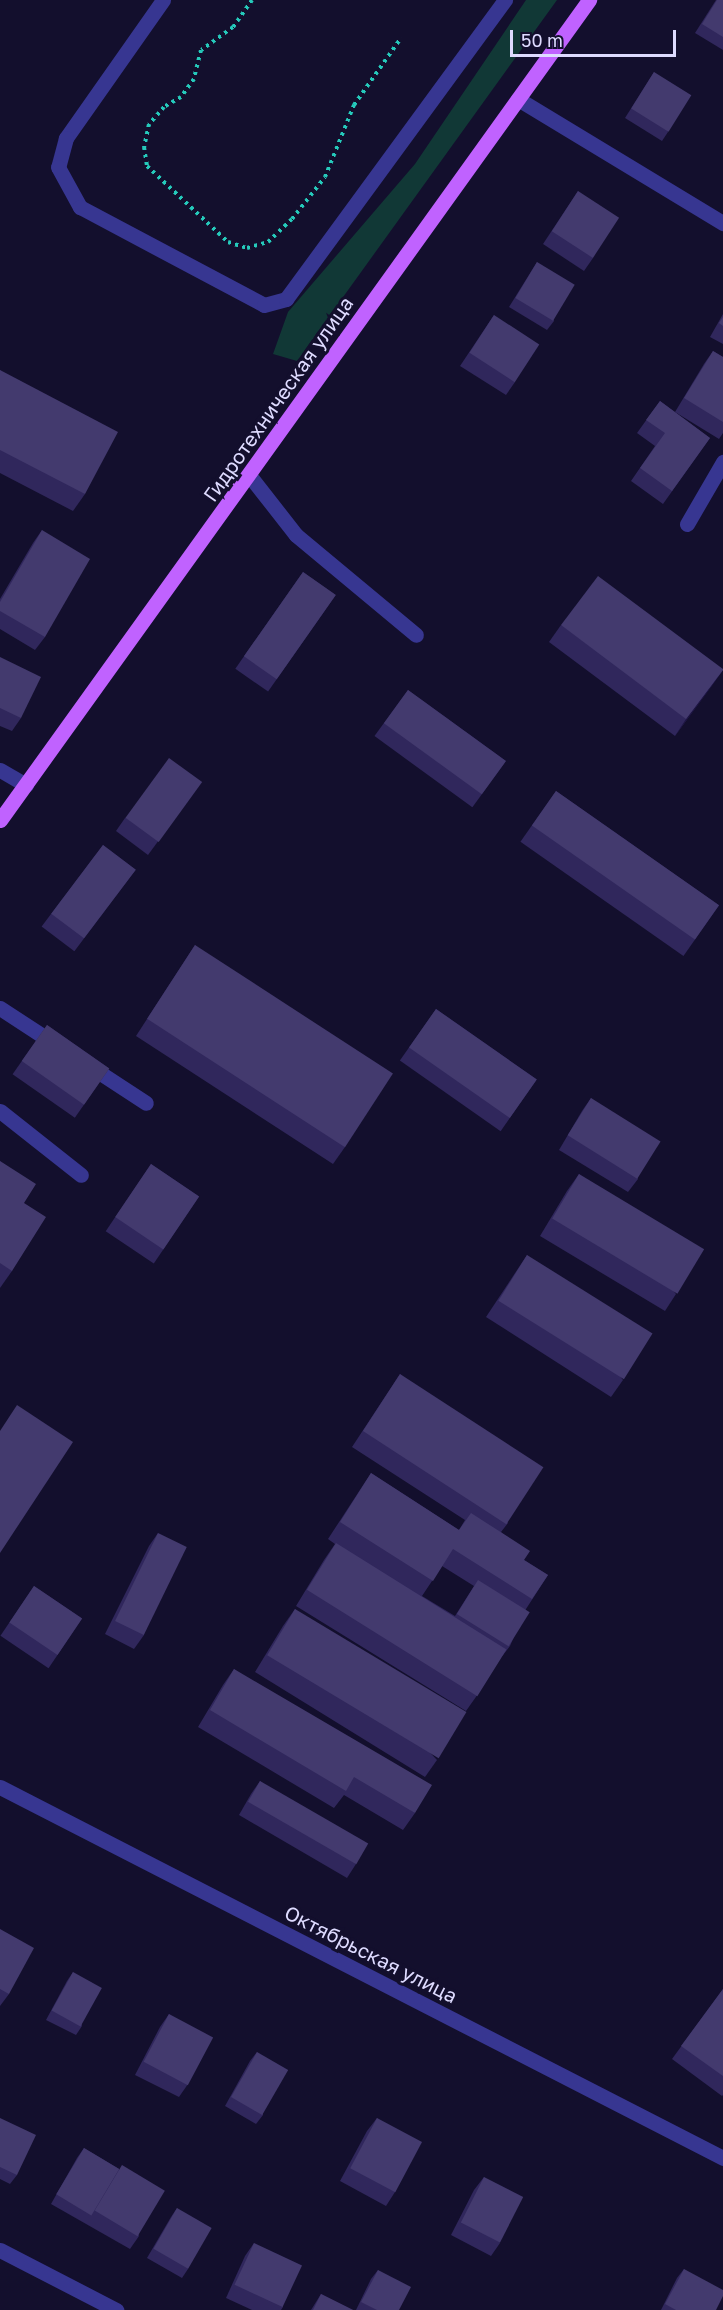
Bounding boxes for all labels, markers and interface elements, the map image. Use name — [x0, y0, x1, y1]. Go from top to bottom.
scale bar — [513, 18, 680, 56]
text: 50 m — [521, 29, 563, 51]
street label: Гидротехническая улица — [198, 292, 358, 506]
street label: Октябрьская улица — [281, 1900, 461, 2008]

